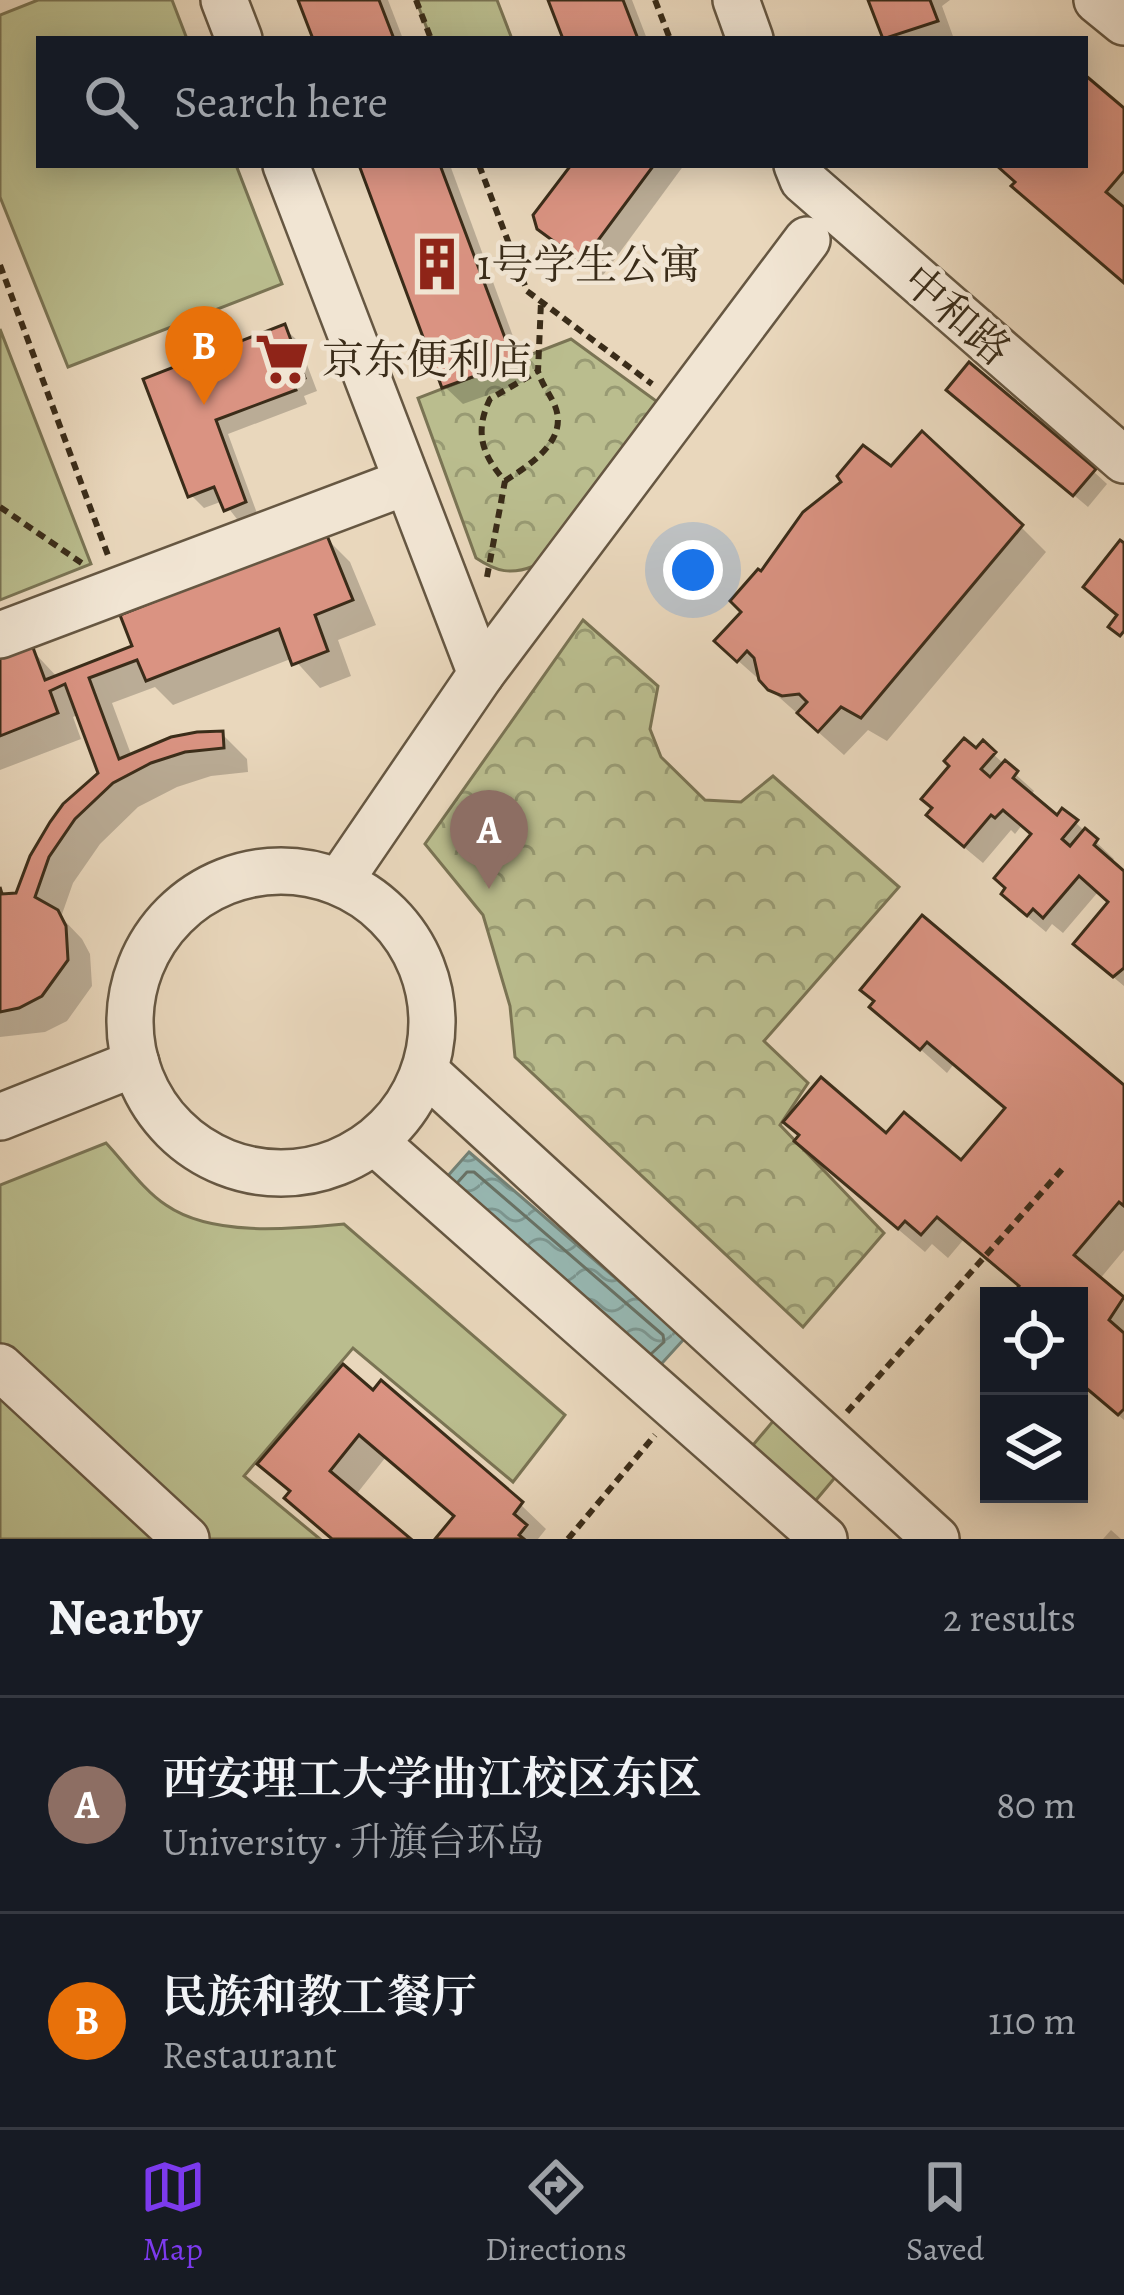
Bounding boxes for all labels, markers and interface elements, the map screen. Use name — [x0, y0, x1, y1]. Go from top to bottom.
search box — [36, 36, 1088, 168]
icon: search — [78, 69, 144, 135]
text: Search here — [174, 71, 388, 133]
building icon: 1号学生公寓 — [408, 235, 466, 293]
place label: 1号学生公寓 — [477, 236, 701, 293]
street label: 中和路 — [891, 252, 1023, 378]
pin: B — [165, 306, 243, 405]
supermarket icon: 京东便利店 — [253, 330, 311, 388]
place label: 京东便利店 — [322, 331, 532, 388]
your location — [663, 540, 723, 600]
pin: A — [450, 790, 528, 889]
map controls — [980, 1287, 1088, 1503]
button: locate — [980, 1287, 1088, 1395]
button: layers — [980, 1395, 1088, 1503]
text: Nearby — [48, 1582, 202, 1652]
text: 2 results — [943, 1591, 1076, 1644]
text: 西安理工大学曲江校区东区 — [162, 1748, 702, 1810]
text: A — [75, 1778, 99, 1831]
text: 80 m — [996, 1778, 1076, 1831]
text: University · 升旗台环岛 — [162, 1815, 544, 1868]
text: 民族和教工餐厅 — [162, 1966, 477, 2028]
text: B — [75, 1994, 99, 2047]
text: 110 m — [988, 1994, 1076, 2047]
text: Restaurant — [162, 2028, 337, 2081]
tab: Map — [140, 2154, 206, 2271]
tab: Directions — [485, 2154, 627, 2271]
tab: Saved — [906, 2154, 984, 2271]

